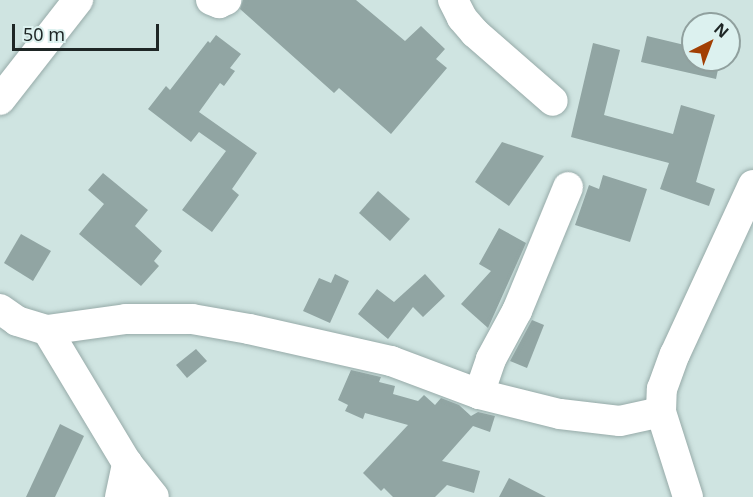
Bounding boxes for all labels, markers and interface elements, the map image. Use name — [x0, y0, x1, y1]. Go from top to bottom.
scale bar — [15, 12, 162, 50]
north arrow — [681, 12, 741, 72]
text: N — [710, 18, 734, 43]
text: 50 m — [23, 22, 65, 46]

